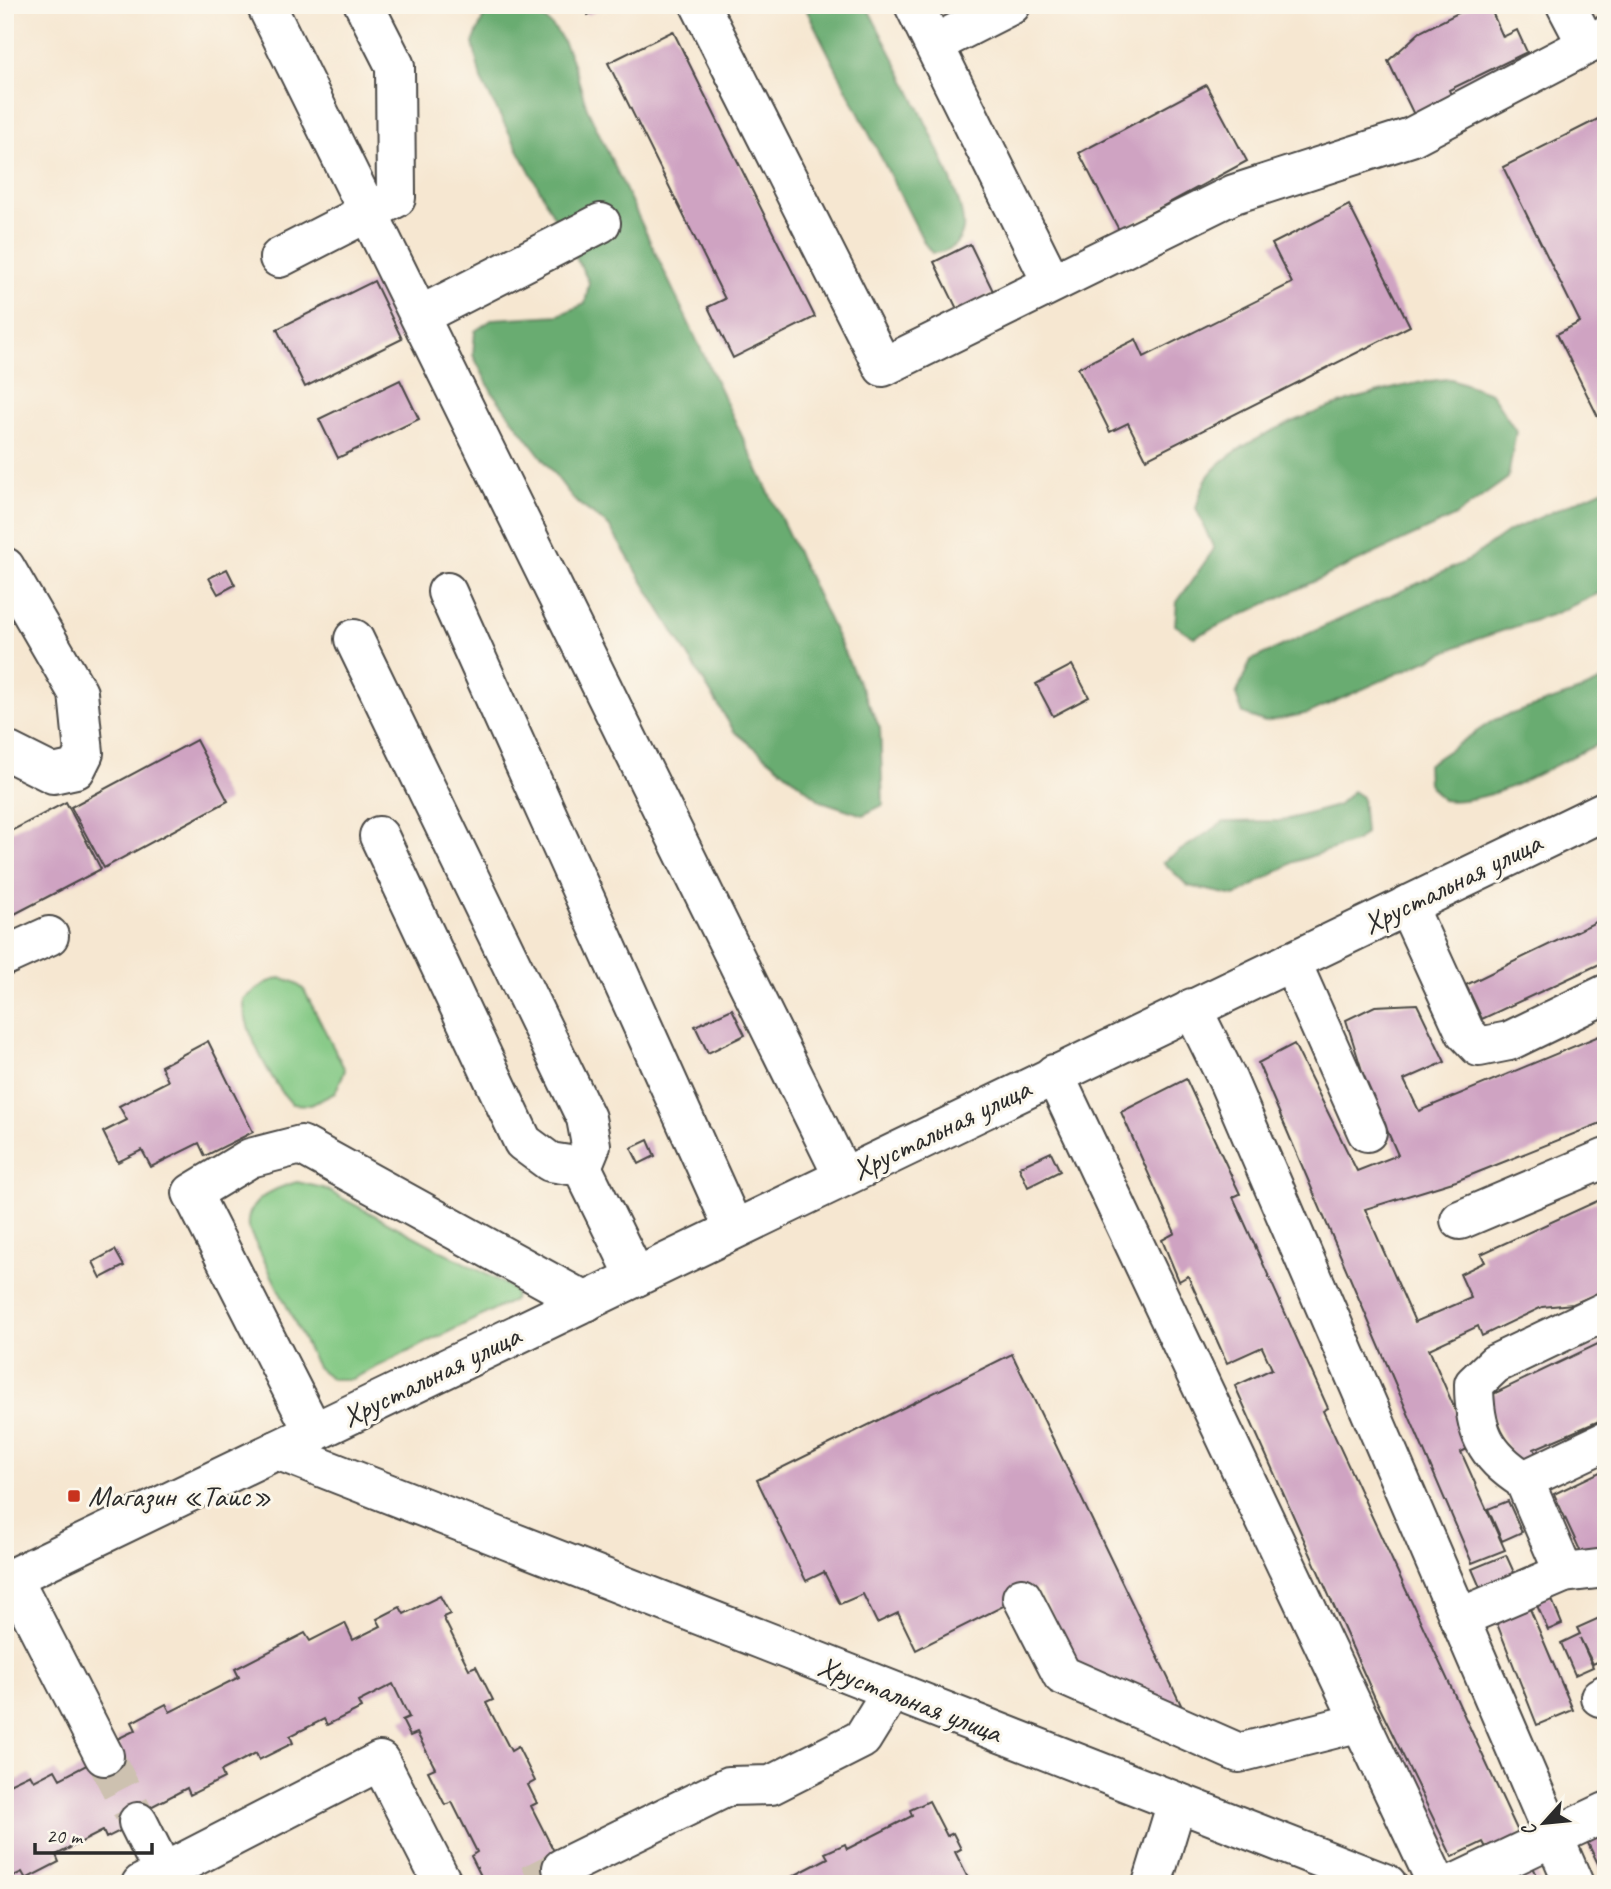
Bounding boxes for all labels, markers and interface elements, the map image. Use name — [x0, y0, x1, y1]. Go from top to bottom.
street label: Хрустальная улица — [1357, 823, 1549, 943]
street label: Хрустальная улица — [846, 1069, 1038, 1189]
street label: Хрустальная улица — [336, 1316, 528, 1436]
place label: Магазин «Таис» — [88, 1477, 271, 1515]
marker: Магазин «Таис» — [66, 1488, 82, 1504]
street label: Хрустальная улица — [813, 1647, 1009, 1752]
north arrow — [1510, 1787, 1580, 1857]
scale bar — [35, 1812, 152, 1856]
text: С — [1516, 1818, 1543, 1840]
text: 20 m — [46, 1823, 84, 1849]

